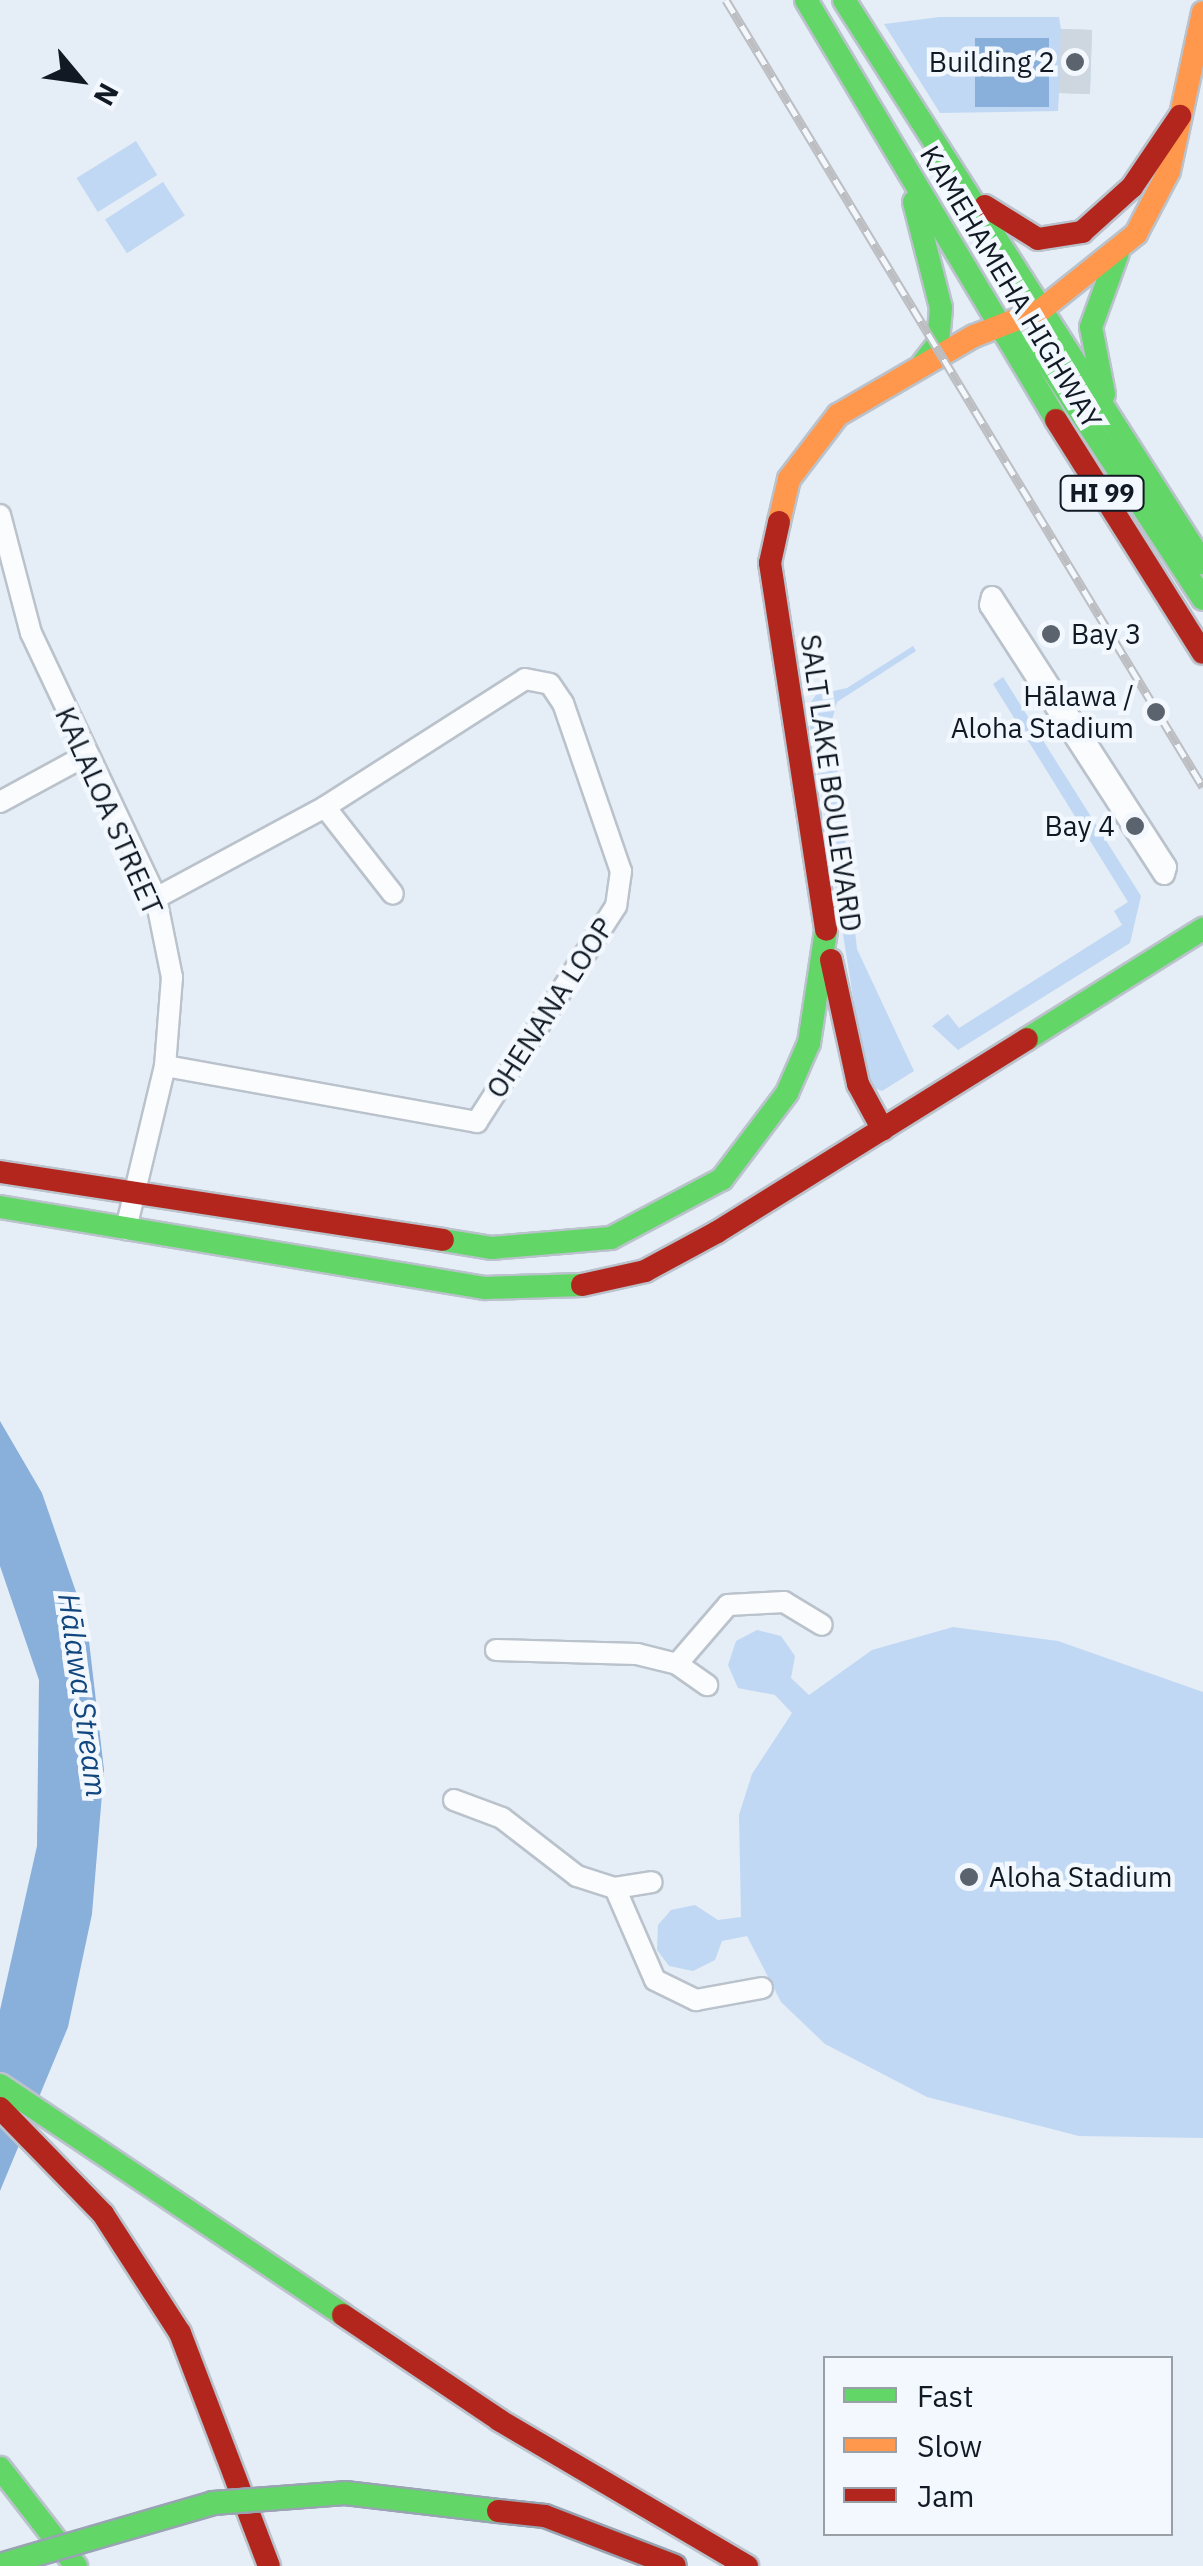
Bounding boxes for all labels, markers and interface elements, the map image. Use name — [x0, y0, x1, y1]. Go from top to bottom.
north arrow — [30, 30, 130, 130]
place label: Building 2 — [929, 45, 1055, 79]
marker: Building 2 — [1064, 51, 1086, 73]
text: N — [86, 77, 128, 113]
street label: KAMEHAMEHA HIGHWAY — [913, 139, 1109, 435]
road number: HI 99 — [1060, 473, 1144, 513]
place label: Bay 3 — [1071, 617, 1141, 651]
marker: Bay 3 — [1040, 623, 1062, 645]
street label: SALT LAKE BOULEVARD — [793, 632, 869, 934]
place label: Hālawa / Aloha Stadium — [951, 679, 1134, 745]
marker: Hālawa / Aloha Stadium — [1143, 699, 1169, 725]
street label: KALALOA STREET — [48, 702, 170, 920]
place label: Bay 4 — [1045, 809, 1115, 843]
marker: Bay 4 — [1124, 815, 1146, 837]
street label: OHENANA LOOP — [479, 912, 621, 1104]
water label: Hālawa Stream — [51, 1591, 115, 1799]
place label: Aloha Stadium — [989, 1860, 1172, 1894]
marker: Aloha Stadium — [958, 1866, 980, 1888]
legend — [823, 2356, 1173, 2536]
text: Fast — [917, 2376, 974, 2415]
text: Slow — [917, 2426, 982, 2465]
text: Jam — [917, 2476, 975, 2515]

